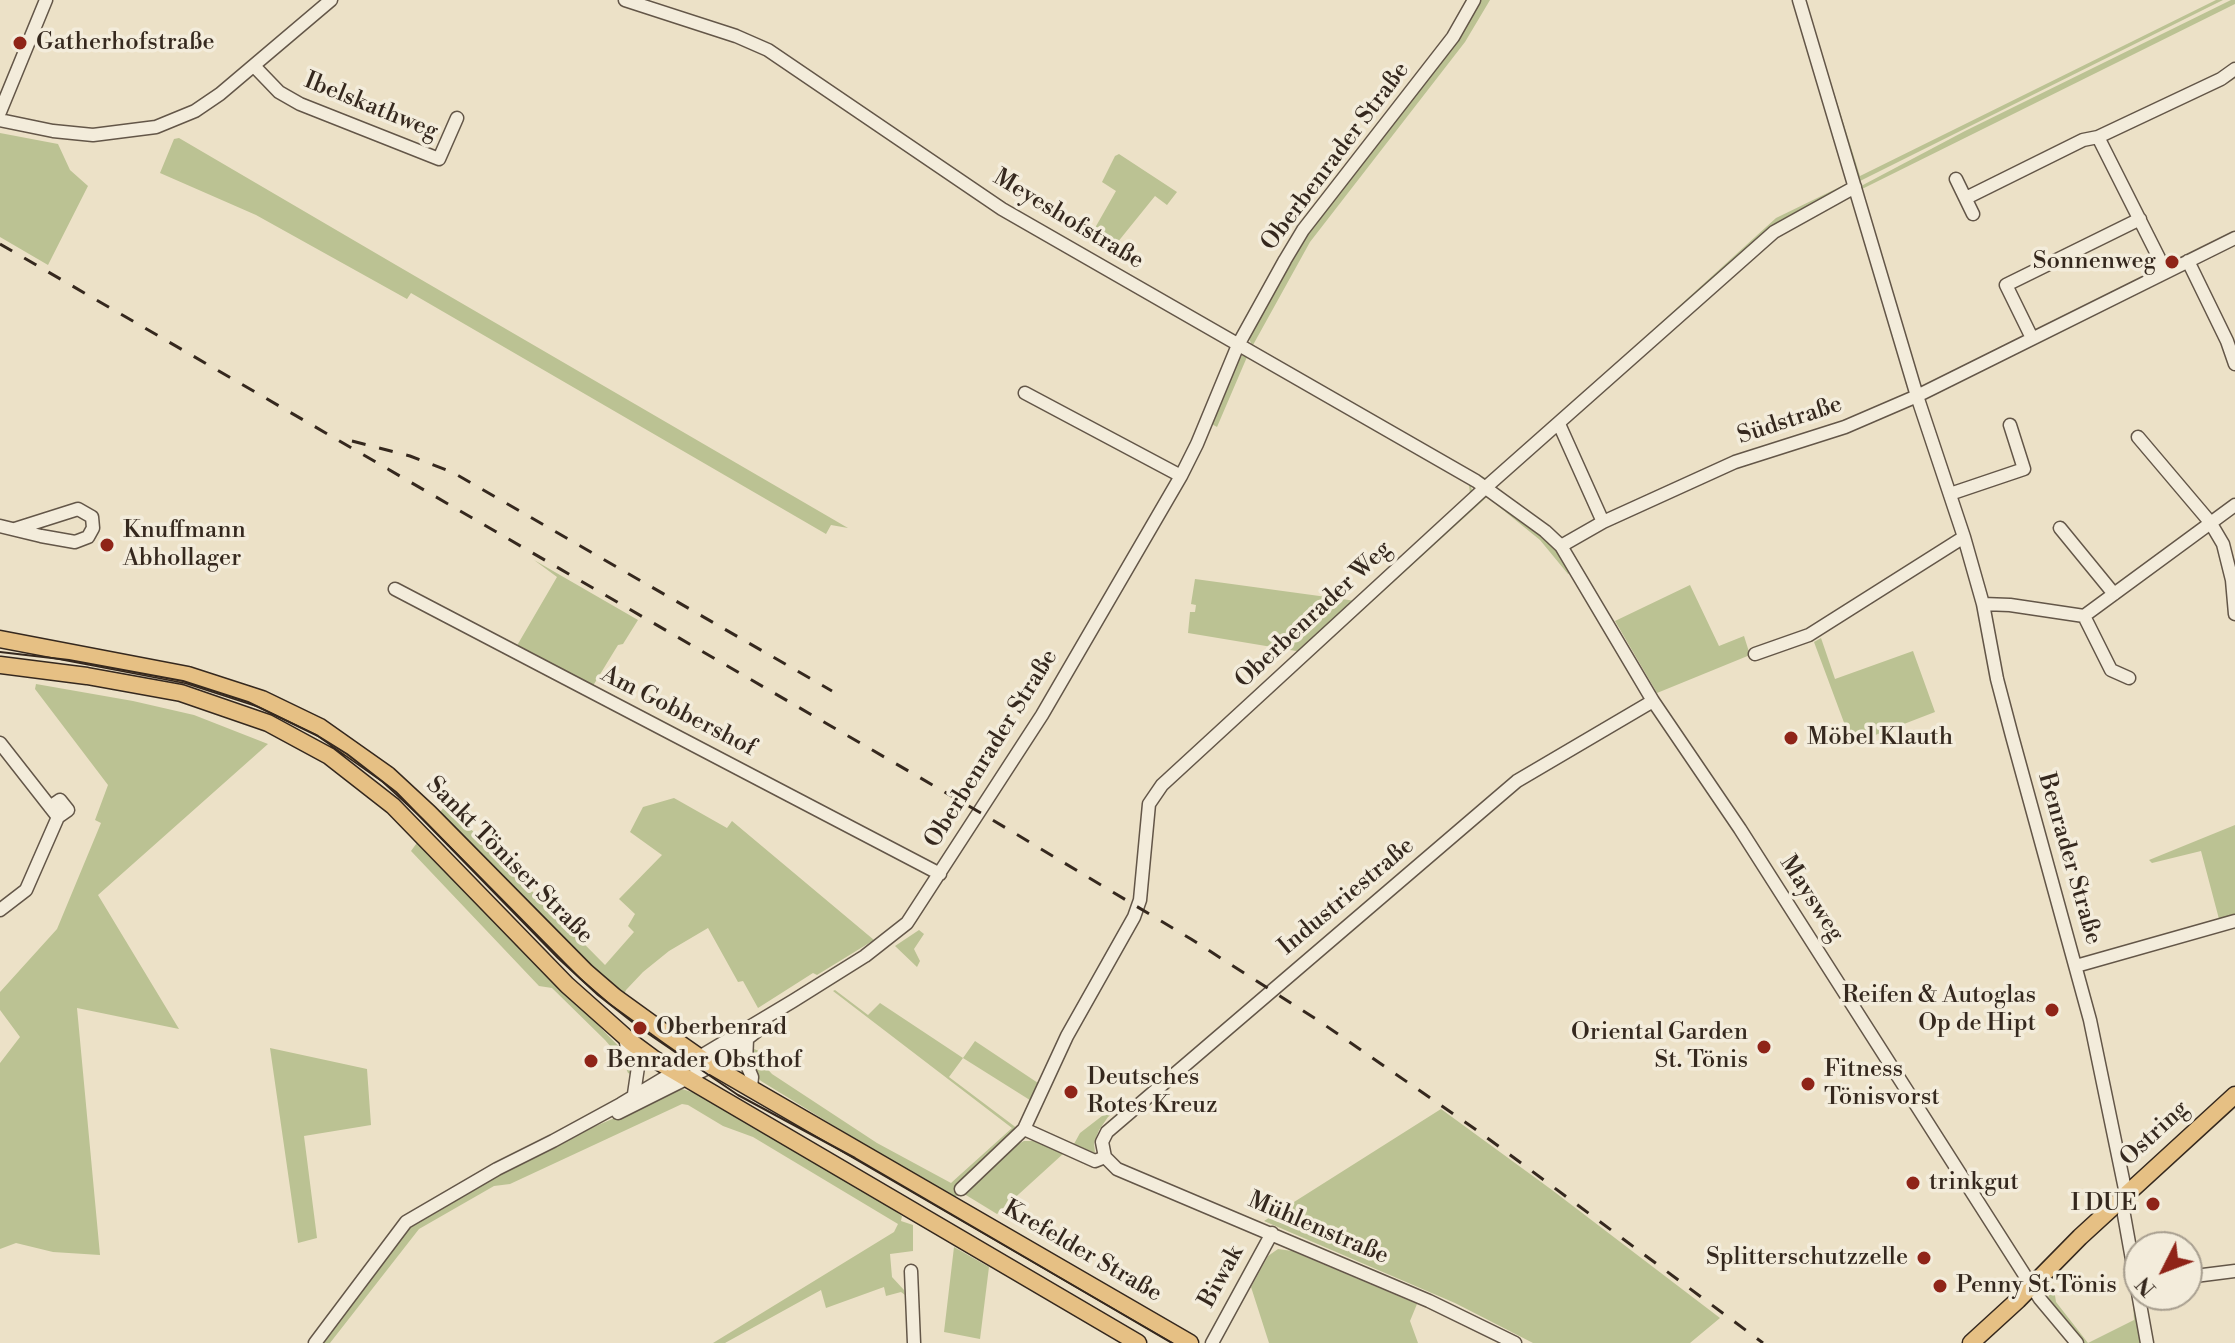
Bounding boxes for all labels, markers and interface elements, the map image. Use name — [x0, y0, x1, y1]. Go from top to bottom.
place label: Gatherhofstraße — [36, 29, 215, 57]
marker: Gatherhofstraße — [11, 34, 29, 52]
street label: Oberbenrader Straße — [1256, 57, 1416, 257]
street label: Ibelskathweg — [300, 67, 442, 147]
street label: Meyeshofstraße — [987, 164, 1149, 276]
place label: Sonnenweg — [2033, 248, 2156, 276]
marker: Sonnenweg — [2163, 253, 2181, 271]
street label: Südstraße — [1734, 391, 1846, 451]
place label: Knuffmann Abhollager — [123, 517, 246, 573]
street label: Oberbenrader Weg — [1230, 535, 1398, 695]
marker: Knuffmann Abhollager — [98, 536, 116, 554]
street label: Oberbenrader Straße — [919, 644, 1065, 854]
street label: Am Gobbershof — [596, 661, 760, 763]
place label: Möbel Klauth — [1807, 724, 1953, 752]
marker: Möbel Klauth — [1782, 729, 1800, 747]
street label: Benrader Straße — [2031, 770, 2107, 948]
street label: Sankt Töniser Straße — [419, 771, 599, 951]
street label: Industriestraße — [1273, 832, 1421, 962]
street label: Maysweg — [1773, 851, 1849, 947]
place label: Reifen & Autoglas Op de Hipt — [1842, 982, 2036, 1038]
marker: Reifen & Autoglas Op de Hipt — [2043, 1001, 2061, 1019]
place label: Oberbenrad — [656, 1014, 787, 1042]
marker: Oberbenrad — [631, 1019, 649, 1037]
place label: Oriental Garden St. Tönis — [1571, 1019, 1748, 1075]
marker: Oriental Garden St. Tönis — [1755, 1038, 1773, 1056]
place label: Benrader Obsthof — [607, 1047, 802, 1075]
marker: Benrader Obsthof — [582, 1052, 600, 1070]
place label: Fitness Tönisvorst — [1824, 1056, 1940, 1112]
place label: Deutsches Rotes Kreuz — [1087, 1064, 1218, 1120]
marker: Fitness Tönisvorst — [1799, 1075, 1817, 1093]
marker: Deutsches Rotes Kreuz — [1062, 1083, 1080, 1101]
street label: Ostring — [2115, 1095, 2195, 1173]
place label: trinkgut — [1929, 1169, 2019, 1197]
marker: trinkgut — [1904, 1174, 1922, 1192]
street label: Mühlenstraße — [1243, 1186, 1393, 1272]
place label: I DUE — [2071, 1190, 2137, 1218]
street label: Krefelder Straße — [997, 1195, 1167, 1309]
marker: I DUE — [2144, 1195, 2162, 1213]
north arrow — [2123, 1231, 2203, 1311]
street label: Biwak — [1193, 1241, 1251, 1313]
place label: Splitterschutzzelle — [1706, 1244, 1908, 1272]
marker: Splitterschutzzelle — [1915, 1249, 1933, 1267]
text: N — [2130, 1271, 2162, 1302]
place label: Penny St.Tönis — [1956, 1272, 2117, 1300]
marker: Penny St.Tönis — [1931, 1277, 1949, 1295]

